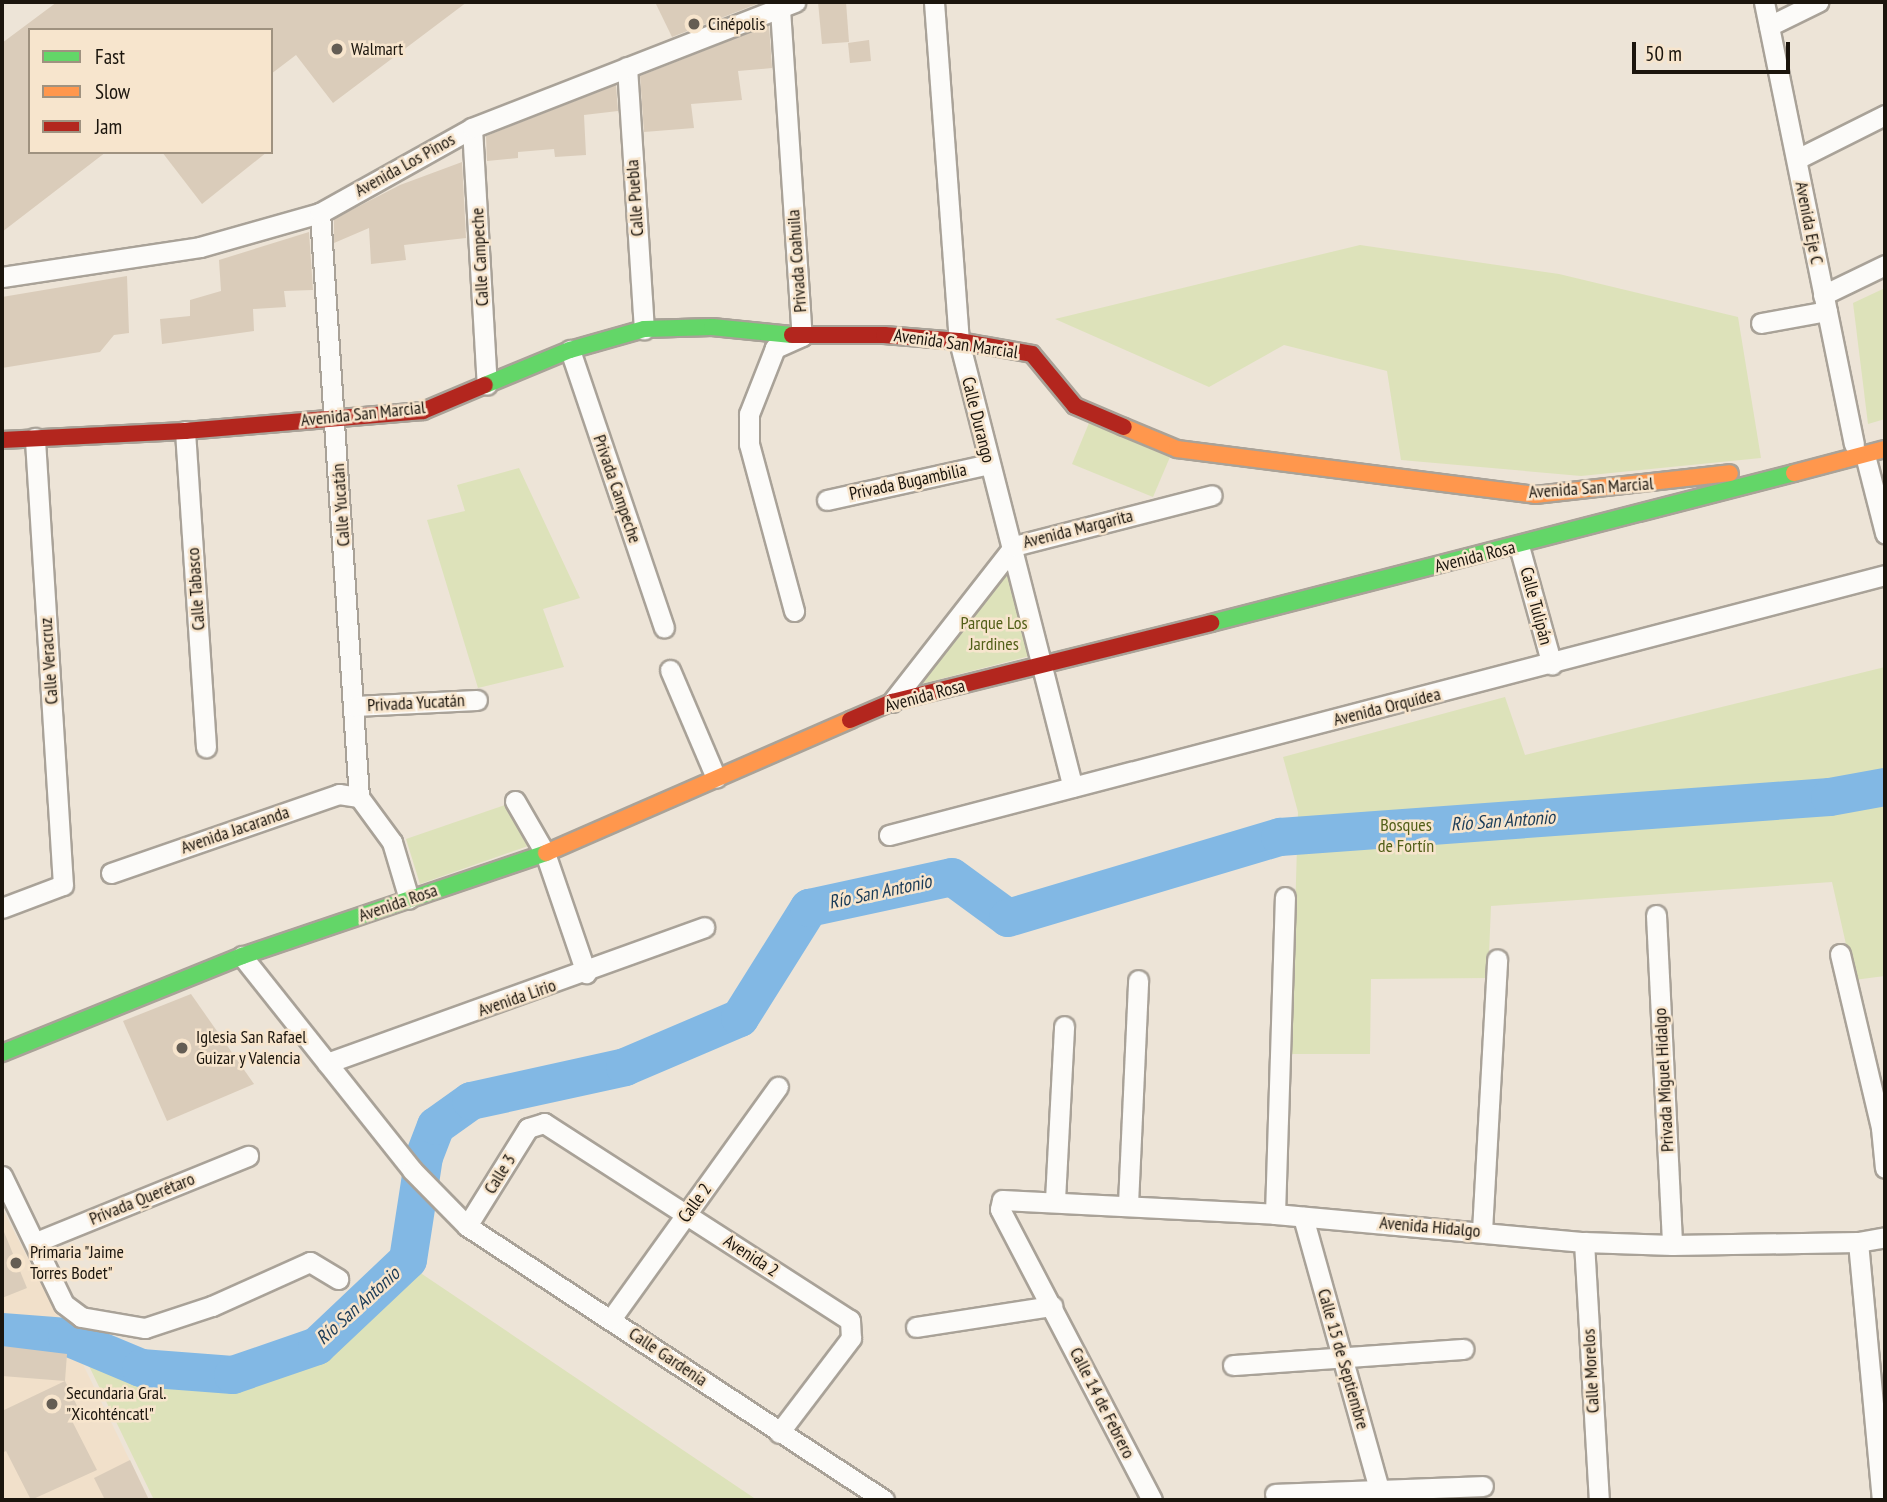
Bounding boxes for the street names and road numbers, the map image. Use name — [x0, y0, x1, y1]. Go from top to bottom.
street label: Avenida Los Pinos — [351, 129, 459, 201]
street label: Calle Puebla — [622, 159, 648, 237]
street label: Avenida Eje C — [1790, 180, 1828, 266]
street label: Calle Campeche — [467, 207, 493, 307]
street label: Privada Coahuila — [783, 209, 811, 313]
street label: Avenida San Marcial — [893, 325, 1019, 363]
street label: Calle Durango — [957, 375, 999, 465]
street label: Avenida San Marcial — [300, 397, 426, 431]
street label: Privada Campeche — [588, 432, 646, 546]
street label: Privada Bugambilia — [847, 459, 969, 505]
street label: Calle Yucatán — [327, 463, 355, 547]
street label: Avenida San Marcial — [1528, 473, 1654, 503]
street label: Avenida Margarita — [1021, 505, 1135, 553]
street label: Avenida Rosa — [1433, 537, 1517, 577]
street label: Calle Tabasco — [182, 547, 210, 631]
street label: Calle Tulipán — [1515, 564, 1557, 648]
street label: Calle Veracruz — [35, 617, 63, 705]
street label: Avenida Rosa — [883, 675, 967, 717]
street label: Avenida Orquídea — [1331, 683, 1443, 731]
street label: Privada Yucatán — [366, 690, 466, 716]
street label: Avenida Jacaranda — [178, 801, 292, 859]
street label: Avenida Rosa — [356, 879, 440, 927]
street label: Avenida Lirio — [475, 975, 559, 1021]
street label: Privada Miguel Hidalgo — [1649, 1007, 1679, 1153]
street label: Calle 3 — [479, 1150, 521, 1198]
street label: Privada Querétaro — [86, 1168, 198, 1230]
street label: Calle 2 — [674, 1179, 716, 1227]
street label: Avenida Hidalgo — [1379, 1212, 1481, 1242]
street label: Avenida 2 — [719, 1230, 783, 1282]
street label: Calle 15 de Septiembre — [1313, 1286, 1373, 1432]
street label: Calle Gardenia — [625, 1323, 711, 1391]
street label: Calle Morelos — [1578, 1328, 1604, 1414]
street label: Calle 14 de Febrero — [1065, 1344, 1139, 1462]

